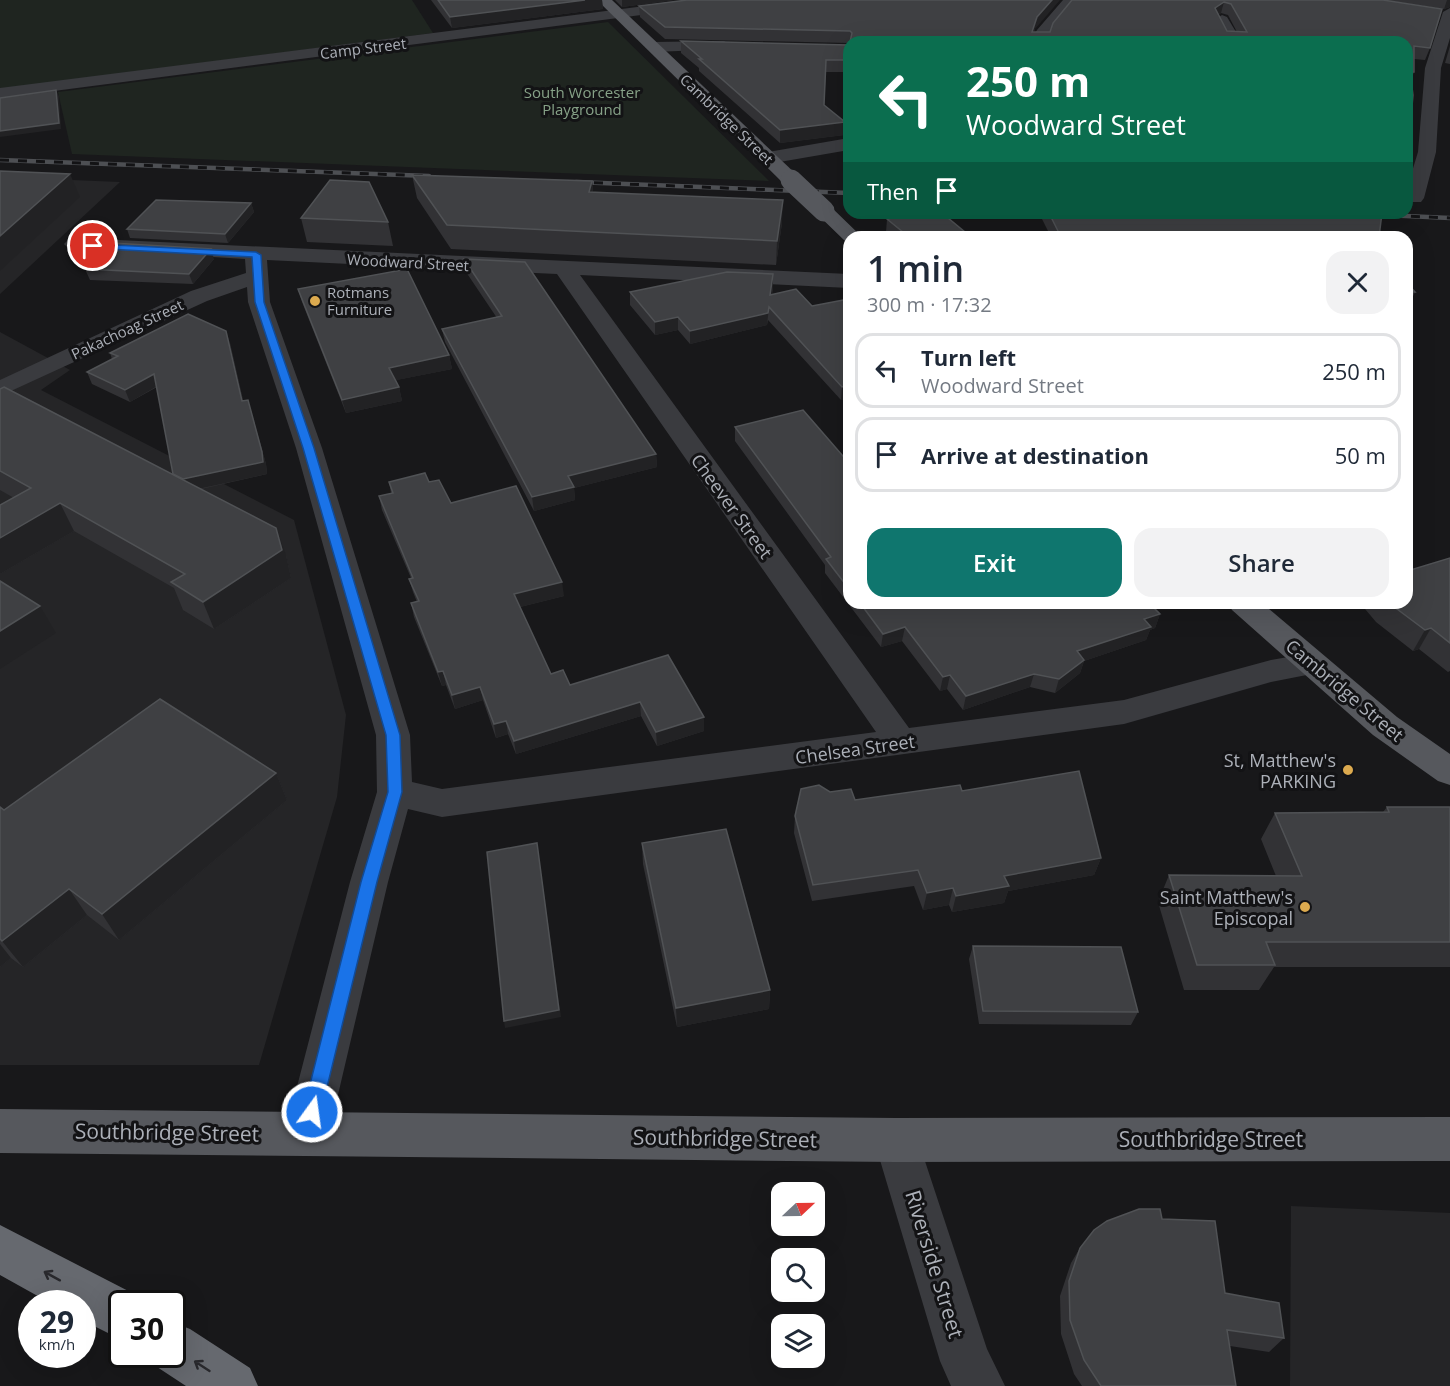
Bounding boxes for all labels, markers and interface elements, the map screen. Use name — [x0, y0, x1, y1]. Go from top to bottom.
street label: Camp Street — [319, 33, 407, 63]
text: 250 m — [966, 52, 1090, 109]
icon: left — [867, 60, 945, 138]
street label: Cambridge Street — [676, 69, 778, 169]
park label: South Worcester Playground — [524, 82, 640, 119]
text: Woodward Street — [966, 106, 1186, 143]
icon: arrive — [930, 174, 963, 207]
text: Then — [867, 176, 918, 206]
pin — [67, 220, 118, 271]
icon: arrive — [76, 229, 109, 262]
text: 1 min — [867, 244, 964, 293]
street label: Woodward Street — [346, 249, 470, 275]
button: close — [1326, 251, 1389, 314]
place label: Rotmans Furniture — [327, 282, 392, 319]
text: 300 m · 17:32 — [867, 291, 992, 318]
street label: Pakachoag Street — [68, 294, 186, 364]
marker: Rotmans Furniture — [308, 294, 322, 308]
text: Turn left — [921, 342, 1016, 372]
icon: left — [870, 354, 903, 387]
text: 250 m — [1322, 356, 1386, 386]
text: Woodward Street — [921, 372, 1084, 399]
icon: arrive — [870, 438, 903, 471]
text: Arrive at destination — [921, 440, 1149, 470]
text: 50 m — [1335, 440, 1386, 470]
street label: Cheever Street — [686, 449, 778, 563]
button: Exit — [867, 528, 1122, 597]
button: Share — [1134, 528, 1389, 597]
street label: Cambridge Street — [1281, 634, 1409, 746]
street label: Chelsea Street — [794, 729, 916, 769]
place label: St, Matthew's PARKING — [1224, 748, 1336, 793]
marker: St, Matthew's PARKING — [1341, 763, 1355, 777]
place label: Saint Matthew's Episcopal — [1160, 885, 1293, 930]
marker: Saint Matthew's Episcopal — [1298, 900, 1312, 914]
position arrow — [280, 1080, 344, 1144]
street label: Southbridge Street — [75, 1116, 259, 1148]
street label: Southbridge Street — [633, 1122, 817, 1154]
street label: Southbridge Street — [1119, 1125, 1303, 1153]
north arrow — [771, 1182, 825, 1236]
map controls — [771, 1182, 825, 1368]
street label: Riverside Street — [899, 1187, 971, 1341]
button: search — [771, 1248, 825, 1302]
one-way arrow — [44, 1270, 61, 1282]
speed limit sign: 30 — [108, 1290, 186, 1368]
text: 29 — [40, 1301, 74, 1342]
button: layers — [771, 1314, 825, 1368]
text: km/h — [39, 1334, 75, 1354]
one-way arrow — [194, 1360, 211, 1372]

